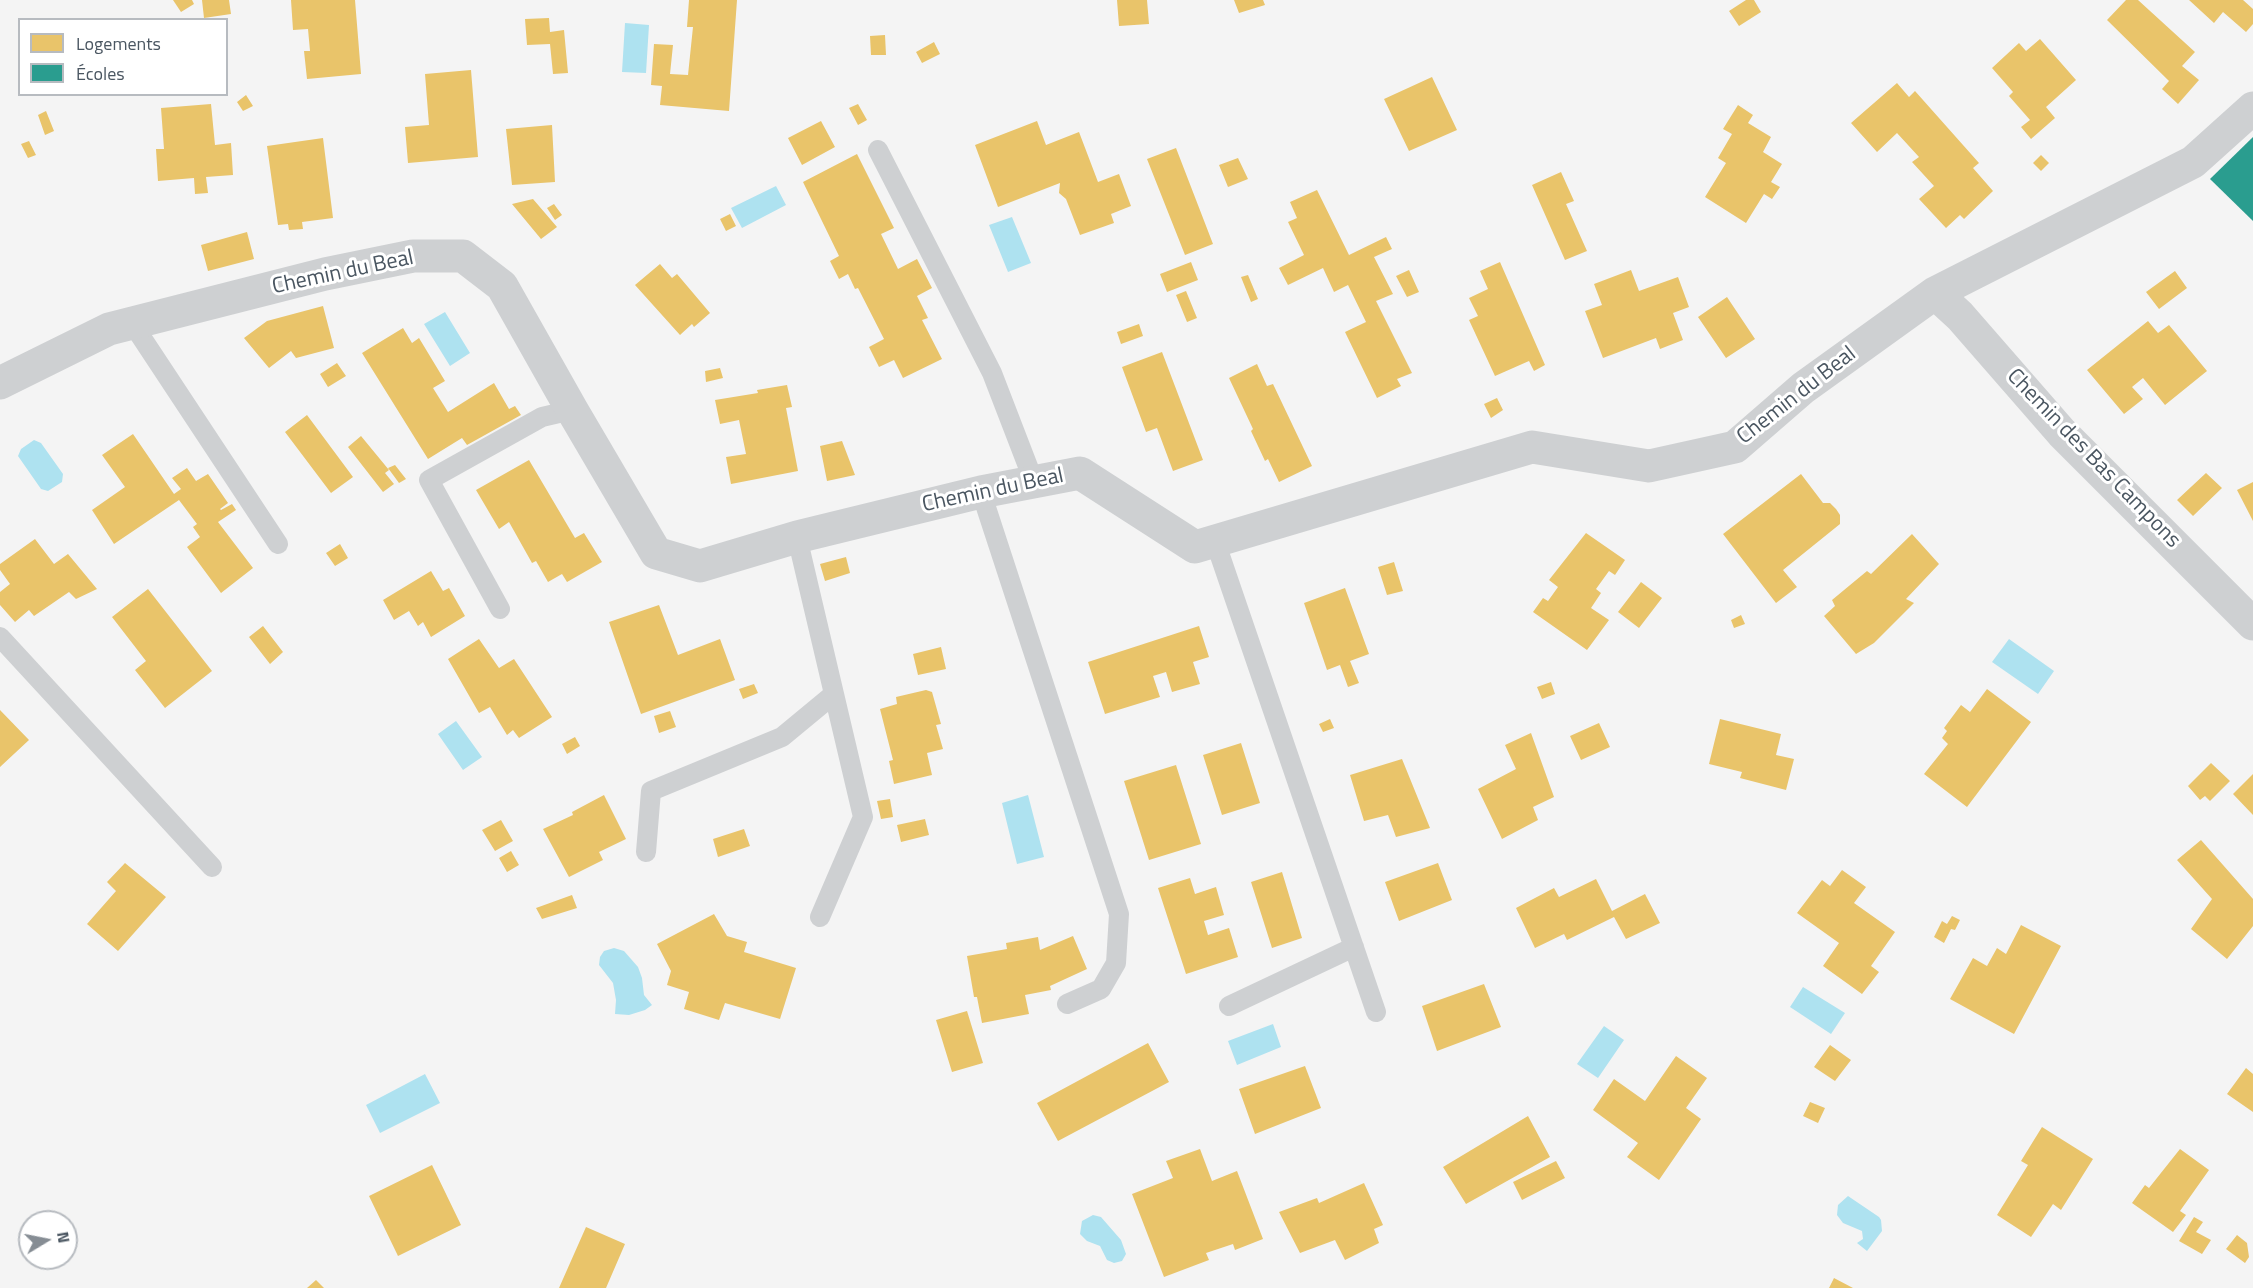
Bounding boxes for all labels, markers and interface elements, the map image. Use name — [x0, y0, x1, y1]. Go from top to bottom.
legend — [18, 18, 228, 96]
text: Logements — [76, 30, 161, 57]
text: Écoles — [76, 60, 125, 87]
street label: Chemin du Beal — [270, 245, 416, 301]
street label: Chemin du Beal — [1732, 341, 1862, 451]
street label: Chemin des Bas Campons — [2001, 364, 2185, 554]
street label: Chemin du Beal — [920, 463, 1066, 519]
north arrow — [18, 1210, 78, 1270]
text: N — [51, 1230, 77, 1245]

